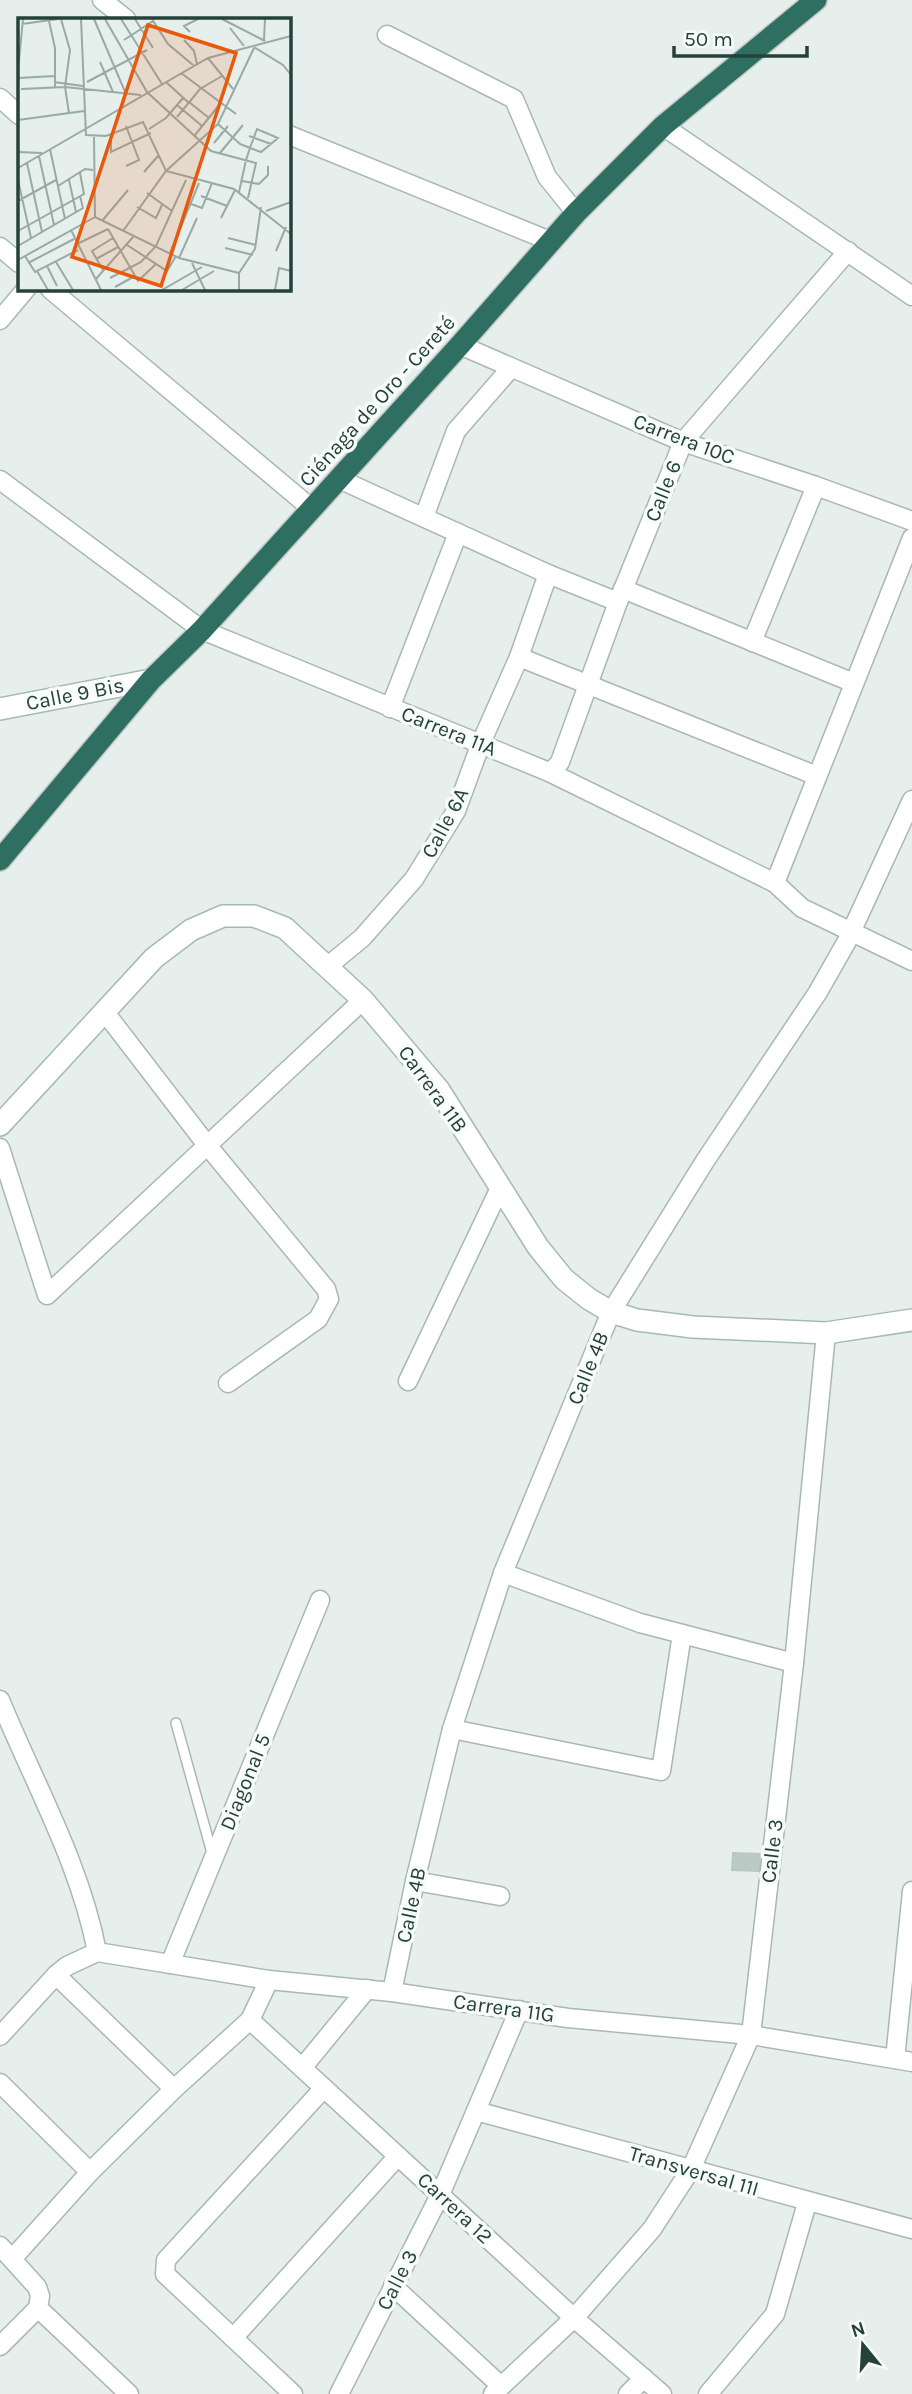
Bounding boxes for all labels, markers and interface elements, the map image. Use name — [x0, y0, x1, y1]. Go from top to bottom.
scale bar — [674, 14, 807, 58]
inset map — [18, 18, 290, 290]
text: 50 m — [684, 27, 733, 51]
street label: Ciénaga de Oro - Cereté — [294, 311, 460, 491]
street label: Carrera 10C — [630, 409, 738, 469]
street label: Calle 6 — [640, 457, 686, 525]
street label: Calle 9 Bis — [24, 673, 126, 715]
street label: Carrera 11A — [398, 701, 500, 761]
street label: Calle 6A — [417, 784, 473, 862]
street label: Carrera 11B — [393, 1041, 473, 1137]
street label: Calle 4B — [562, 1328, 614, 1408]
street label: Diagonal 5 — [215, 1730, 275, 1834]
street label: Calle 3 — [756, 1818, 788, 1884]
street label: Calle 4B — [391, 1865, 431, 1945]
street label: Carrera 11G — [452, 1989, 556, 2027]
street label: Transversal 11I — [626, 2141, 762, 2201]
street label: Carrera 12 — [413, 2167, 497, 2249]
street label: Calle 3 — [372, 2246, 422, 2314]
north arrow — [828, 2310, 898, 2380]
text: N — [848, 2317, 868, 2342]

